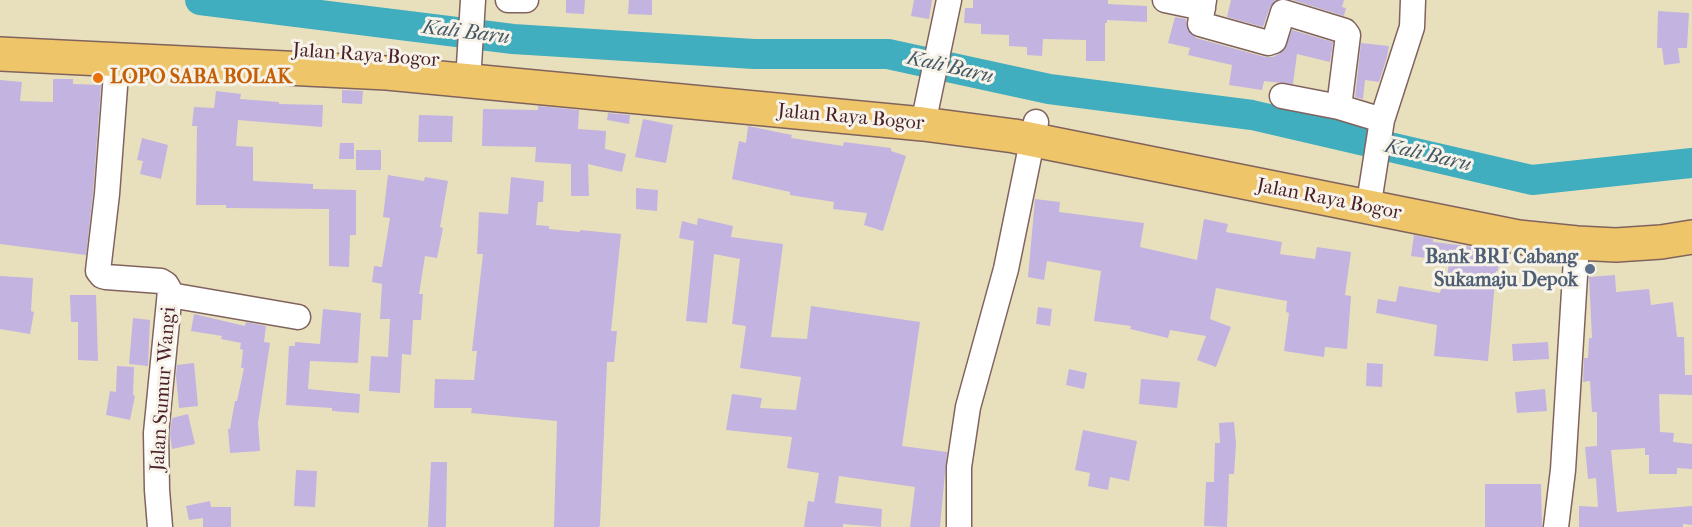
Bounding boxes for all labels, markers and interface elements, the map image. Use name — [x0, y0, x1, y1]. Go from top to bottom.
water label: Kali Baru — [421, 15, 511, 51]
street label: Jalan Raya Bogor — [292, 39, 440, 73]
water label: Kali Baru — [904, 46, 996, 90]
place label: LOPO SABA BOLAK — [110, 66, 292, 90]
marker: LOPO SABA BOLAK — [91, 71, 105, 85]
street label: Jalan Raya Bogor — [777, 100, 925, 136]
water label: Kali Baru — [1382, 134, 1474, 178]
street label: Jalan Raya Bogor — [1255, 174, 1403, 226]
place label: Bank BRI Cabang Sukamaju Depok — [1425, 246, 1578, 293]
marker: Bank BRI Cabang Sukamaju Depok — [1583, 262, 1597, 276]
street label: Jalan Sumur Wangi — [146, 306, 182, 472]

